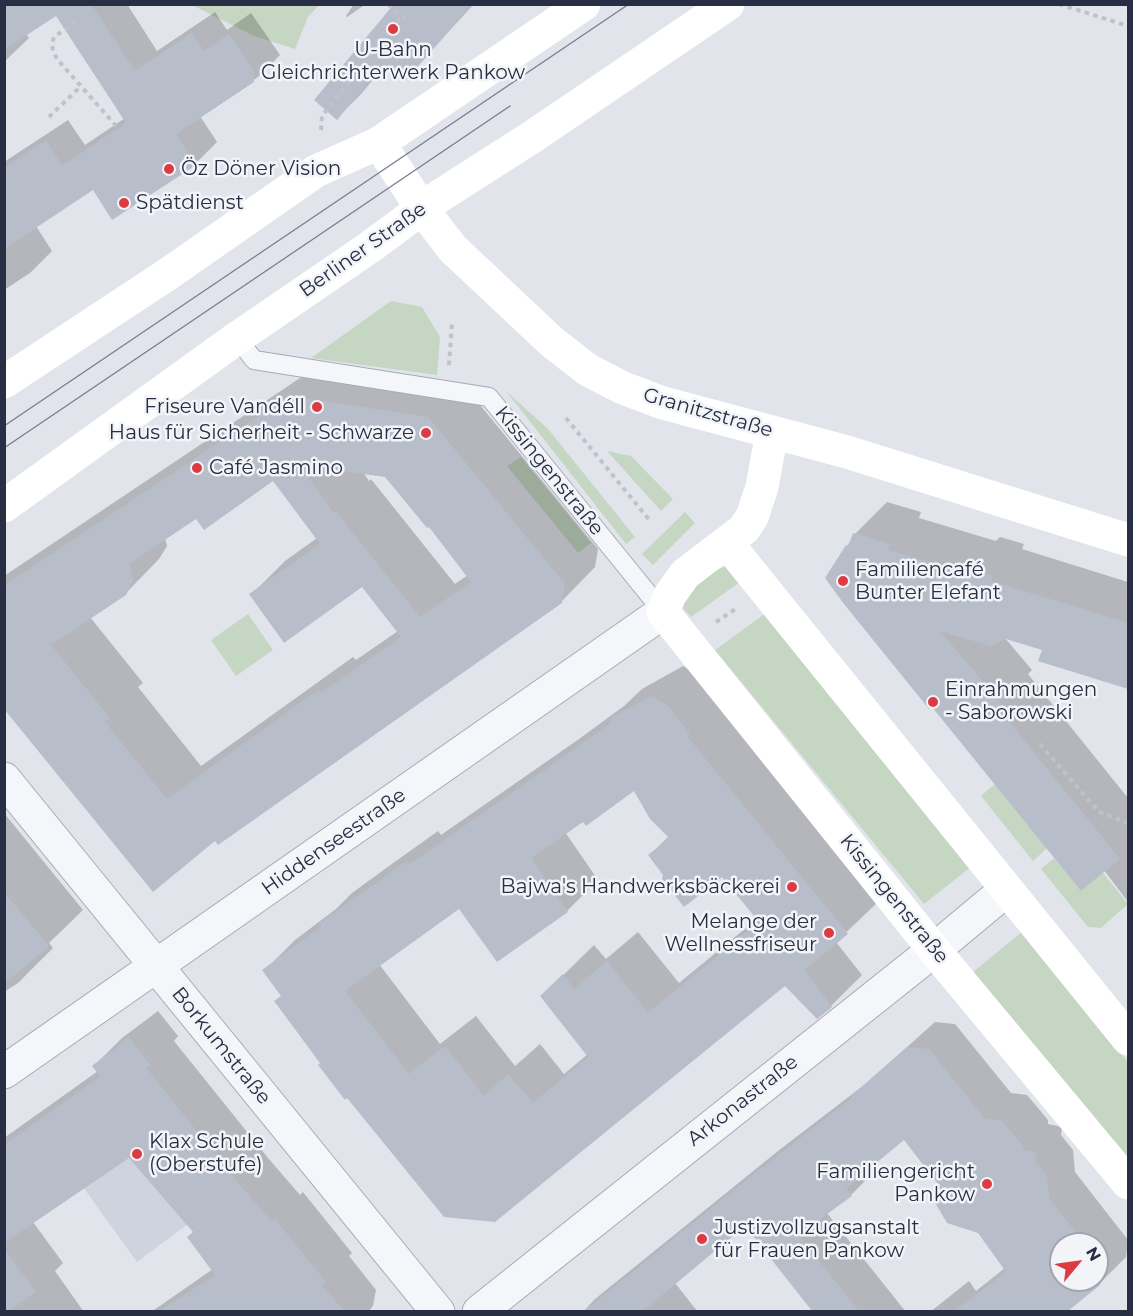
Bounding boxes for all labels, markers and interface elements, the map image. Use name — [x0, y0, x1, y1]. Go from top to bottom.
marker: U-Bahn Gleichrichterwerk Pankow — [386, 22, 400, 36]
place label: U-Bahn Gleichrichterwerk Pankow — [261, 38, 525, 85]
place label: Öz Döner Vision — [181, 157, 341, 181]
marker: Öz Döner Vision — [162, 162, 176, 176]
place label: Spätdienst — [136, 191, 244, 215]
marker: Spätdienst — [117, 196, 131, 210]
street label: Berliner Straße — [295, 197, 431, 303]
street label: Granitzstraße — [640, 383, 776, 443]
place label: Friseure Vandéll — [144, 395, 305, 419]
marker: Friseure Vandéll — [310, 400, 324, 414]
street label: Kissingenstraße — [489, 401, 609, 541]
place label: Haus für Sicherheit - Schwarze — [109, 421, 414, 445]
marker: Haus für Sicherheit - Schwarze — [419, 426, 433, 440]
place label: Café Jasmino — [209, 456, 343, 480]
marker: Café Jasmino — [190, 461, 204, 475]
place label: Familiencafé Bunter Elefant — [855, 558, 1001, 605]
marker: Familiencafé Bunter Elefant — [836, 574, 850, 588]
place label: Einrahmungen - Saborowski — [945, 678, 1097, 725]
marker: Einrahmungen - Saborowski — [926, 695, 940, 709]
street label: Hiddenseestraße — [257, 783, 411, 901]
street label: Kissingenstraße — [834, 829, 954, 969]
place label: Bajwa's Handwerksbäckerei — [501, 875, 780, 899]
marker: Bajwa's Handwerksbäckerei — [785, 880, 799, 894]
place label: Melange der Wellnessfriseur — [665, 910, 817, 957]
marker: Melange der Wellnessfriseur — [822, 926, 836, 940]
street label: Borkumstraße — [166, 982, 276, 1110]
street label: Arkonastraße — [683, 1050, 803, 1152]
place label: Klax Schule (Oberstufe) — [149, 1130, 264, 1177]
marker: Klax Schule (Oberstufe) — [130, 1147, 144, 1161]
place label: Familiengericht Pankow — [816, 1160, 975, 1207]
marker: Familiengericht Pankow — [980, 1177, 994, 1191]
place label: Justizvollzugsanstalt für Frauen Pankow — [714, 1216, 920, 1263]
marker: Justizvollzugsanstalt für Frauen Pankow — [695, 1232, 709, 1246]
north arrow — [1049, 1232, 1109, 1292]
text: N — [1082, 1244, 1105, 1264]

